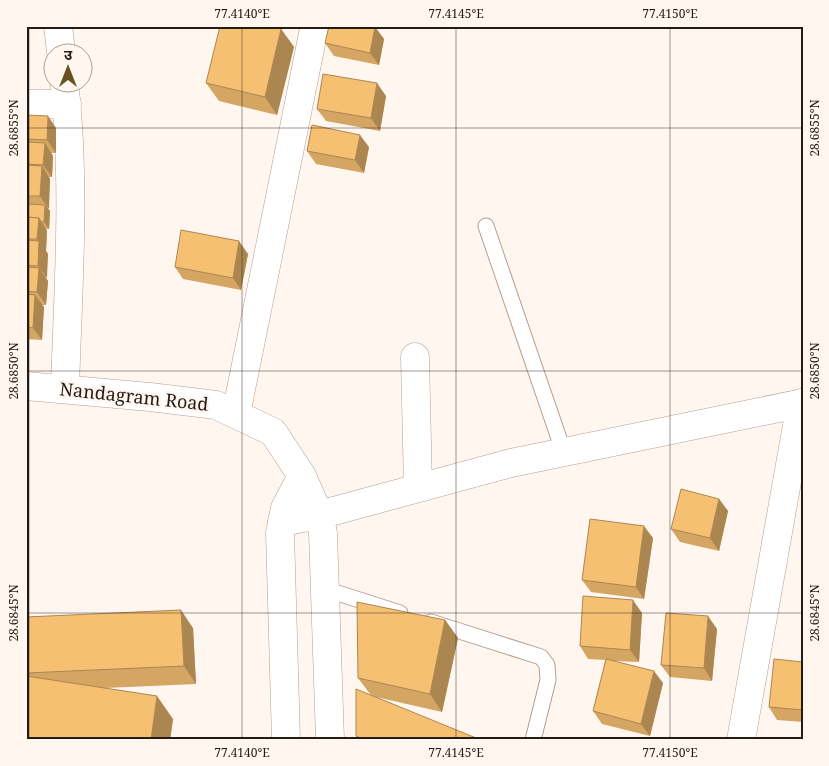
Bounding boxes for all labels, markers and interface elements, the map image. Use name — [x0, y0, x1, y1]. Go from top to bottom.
text: 77.4140°E — [214, 5, 270, 22]
text: 77.4145°E — [428, 5, 484, 22]
text: 77.4150°E — [642, 5, 698, 22]
north arrow — [42, 42, 92, 92]
text: उ — [64, 45, 73, 64]
text: 28.6855°N — [5, 99, 22, 157]
text: 28.6855°N — [806, 99, 823, 157]
text: 28.6850°N — [5, 342, 22, 400]
text: 28.6850°N — [806, 342, 823, 400]
street label: Nandagram Road — [58, 376, 210, 416]
text: 28.6845°N — [5, 584, 22, 642]
text: 28.6845°N — [806, 584, 823, 642]
text: 77.4140°E — [214, 744, 270, 761]
text: 77.4145°E — [428, 744, 484, 761]
text: 77.4150°E — [642, 744, 698, 761]

